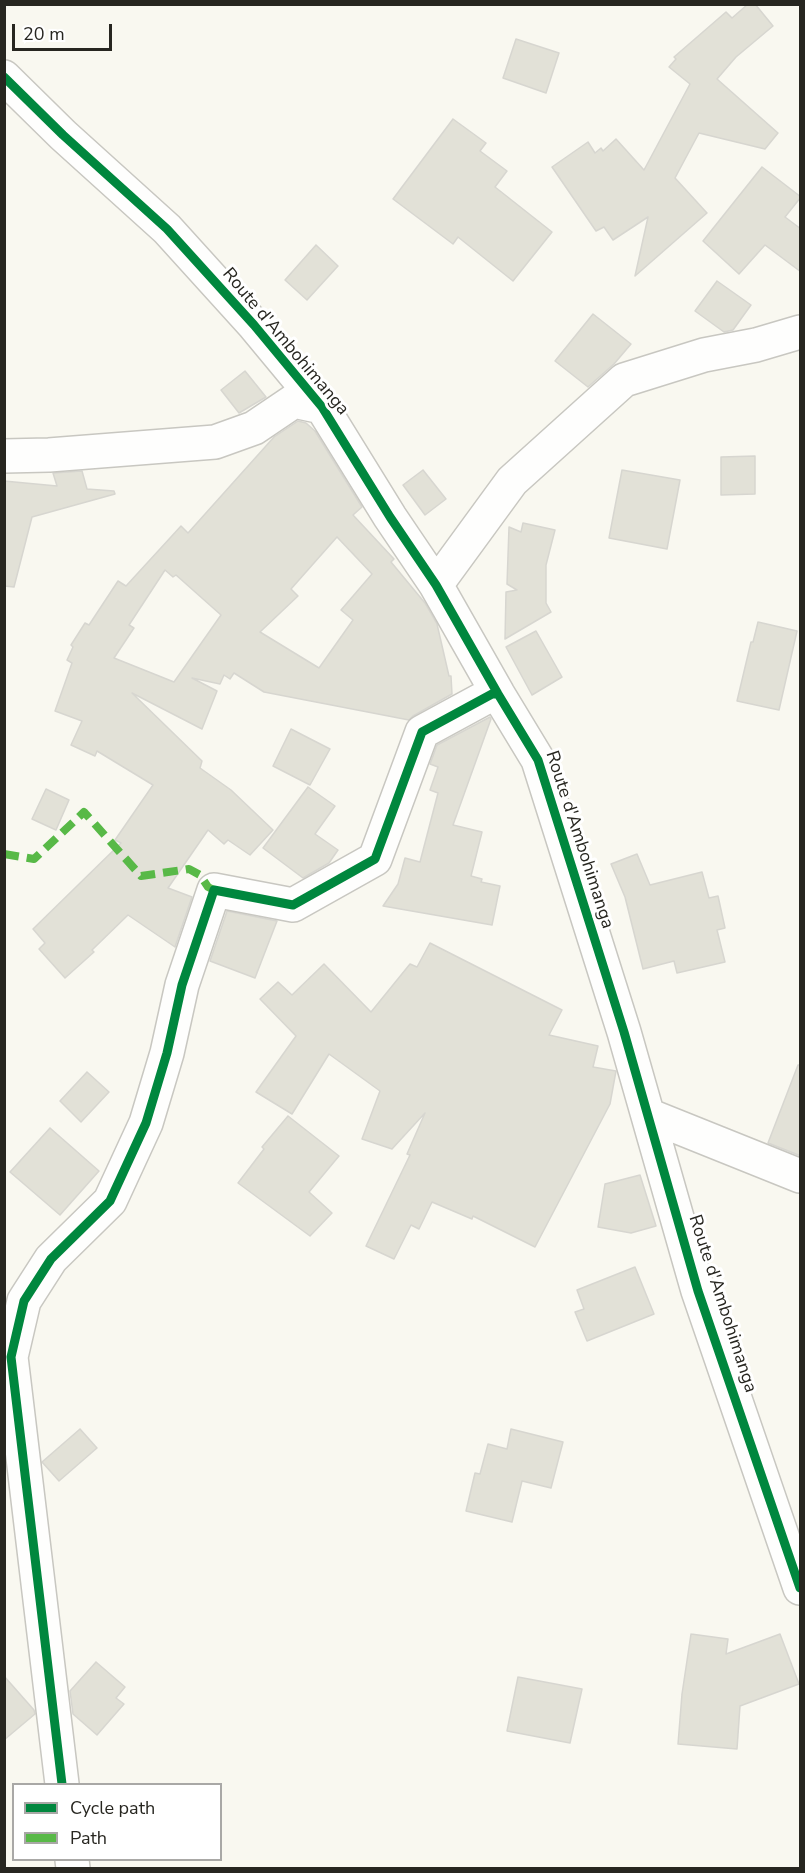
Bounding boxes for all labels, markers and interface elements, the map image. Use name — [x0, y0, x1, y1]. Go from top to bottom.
scale bar — [15, 12, 116, 50]
text: 20 m — [23, 22, 65, 46]
street label: Route d'Ambohimanga — [217, 264, 353, 420]
street label: Route d'Ambohimanga — [540, 748, 618, 932]
street label: Route d'Ambohimanga — [683, 1212, 761, 1396]
legend — [12, 1783, 222, 1861]
text: Cycle path — [70, 1796, 155, 1820]
text: Path — [70, 1826, 107, 1850]

